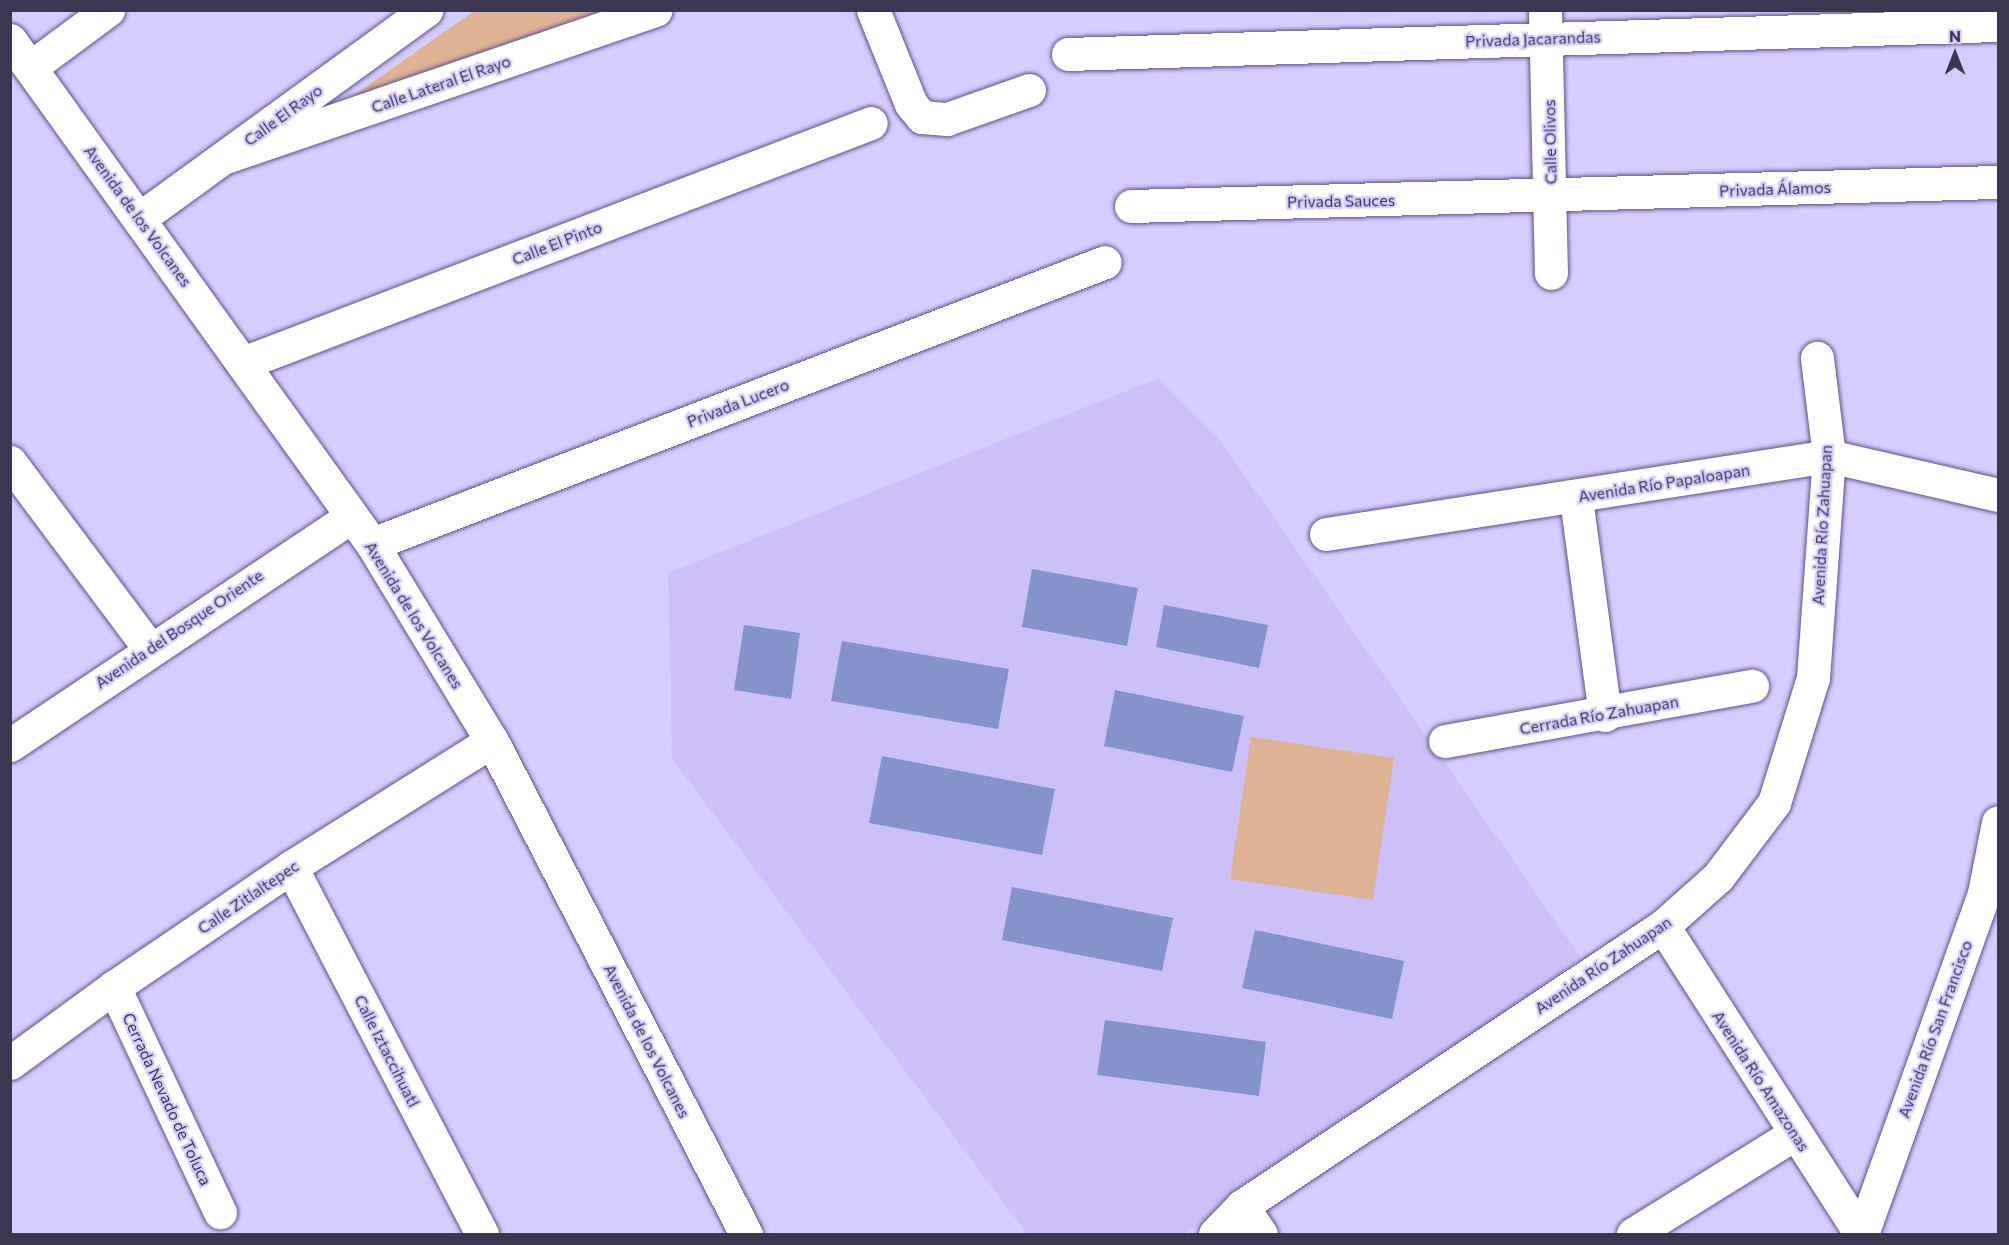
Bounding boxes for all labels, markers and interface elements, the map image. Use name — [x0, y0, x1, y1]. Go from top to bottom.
north arrow — [1925, 24, 1985, 84]
text: N — [1949, 26, 1961, 45]
street label: Privada Jacarandas — [1465, 27, 1601, 51]
street label: Calle Lateral El Rayo — [369, 51, 513, 117]
street label: Calle El Rayo — [240, 80, 326, 150]
street label: Calle Olivos — [1540, 99, 1560, 185]
street label: Avenida de los Volcanes — [80, 142, 196, 290]
street label: Privada Álamos — [1719, 177, 1831, 201]
street label: Privada Sauces — [1287, 190, 1395, 212]
street label: Calle El Pinto — [509, 217, 605, 269]
street label: Privada Lucero — [684, 375, 792, 431]
street label: Avenida Río Zahuapan — [1808, 444, 1836, 606]
street label: Avenida Río Papaloapan — [1577, 460, 1751, 506]
street label: Avenida de los Volcanes — [361, 538, 467, 692]
street label: Avenida del Bosque Oriente — [91, 566, 267, 692]
street label: Cerrada Río Zahuapan — [1518, 692, 1680, 738]
street label: Calle Zitlaltepec — [194, 856, 302, 938]
street label: Avenida Río Zahuapan — [1531, 912, 1675, 1018]
street label: Avenida Río San Francisco — [1894, 938, 1976, 1120]
street label: Avenida de los Volcanes — [600, 961, 694, 1121]
street label: Calle Iztaccihuatl — [350, 992, 424, 1110]
street label: Avenida Río Amazonas — [1708, 1007, 1814, 1155]
street label: Cerrada Nevado de Toluca — [119, 1010, 215, 1188]

